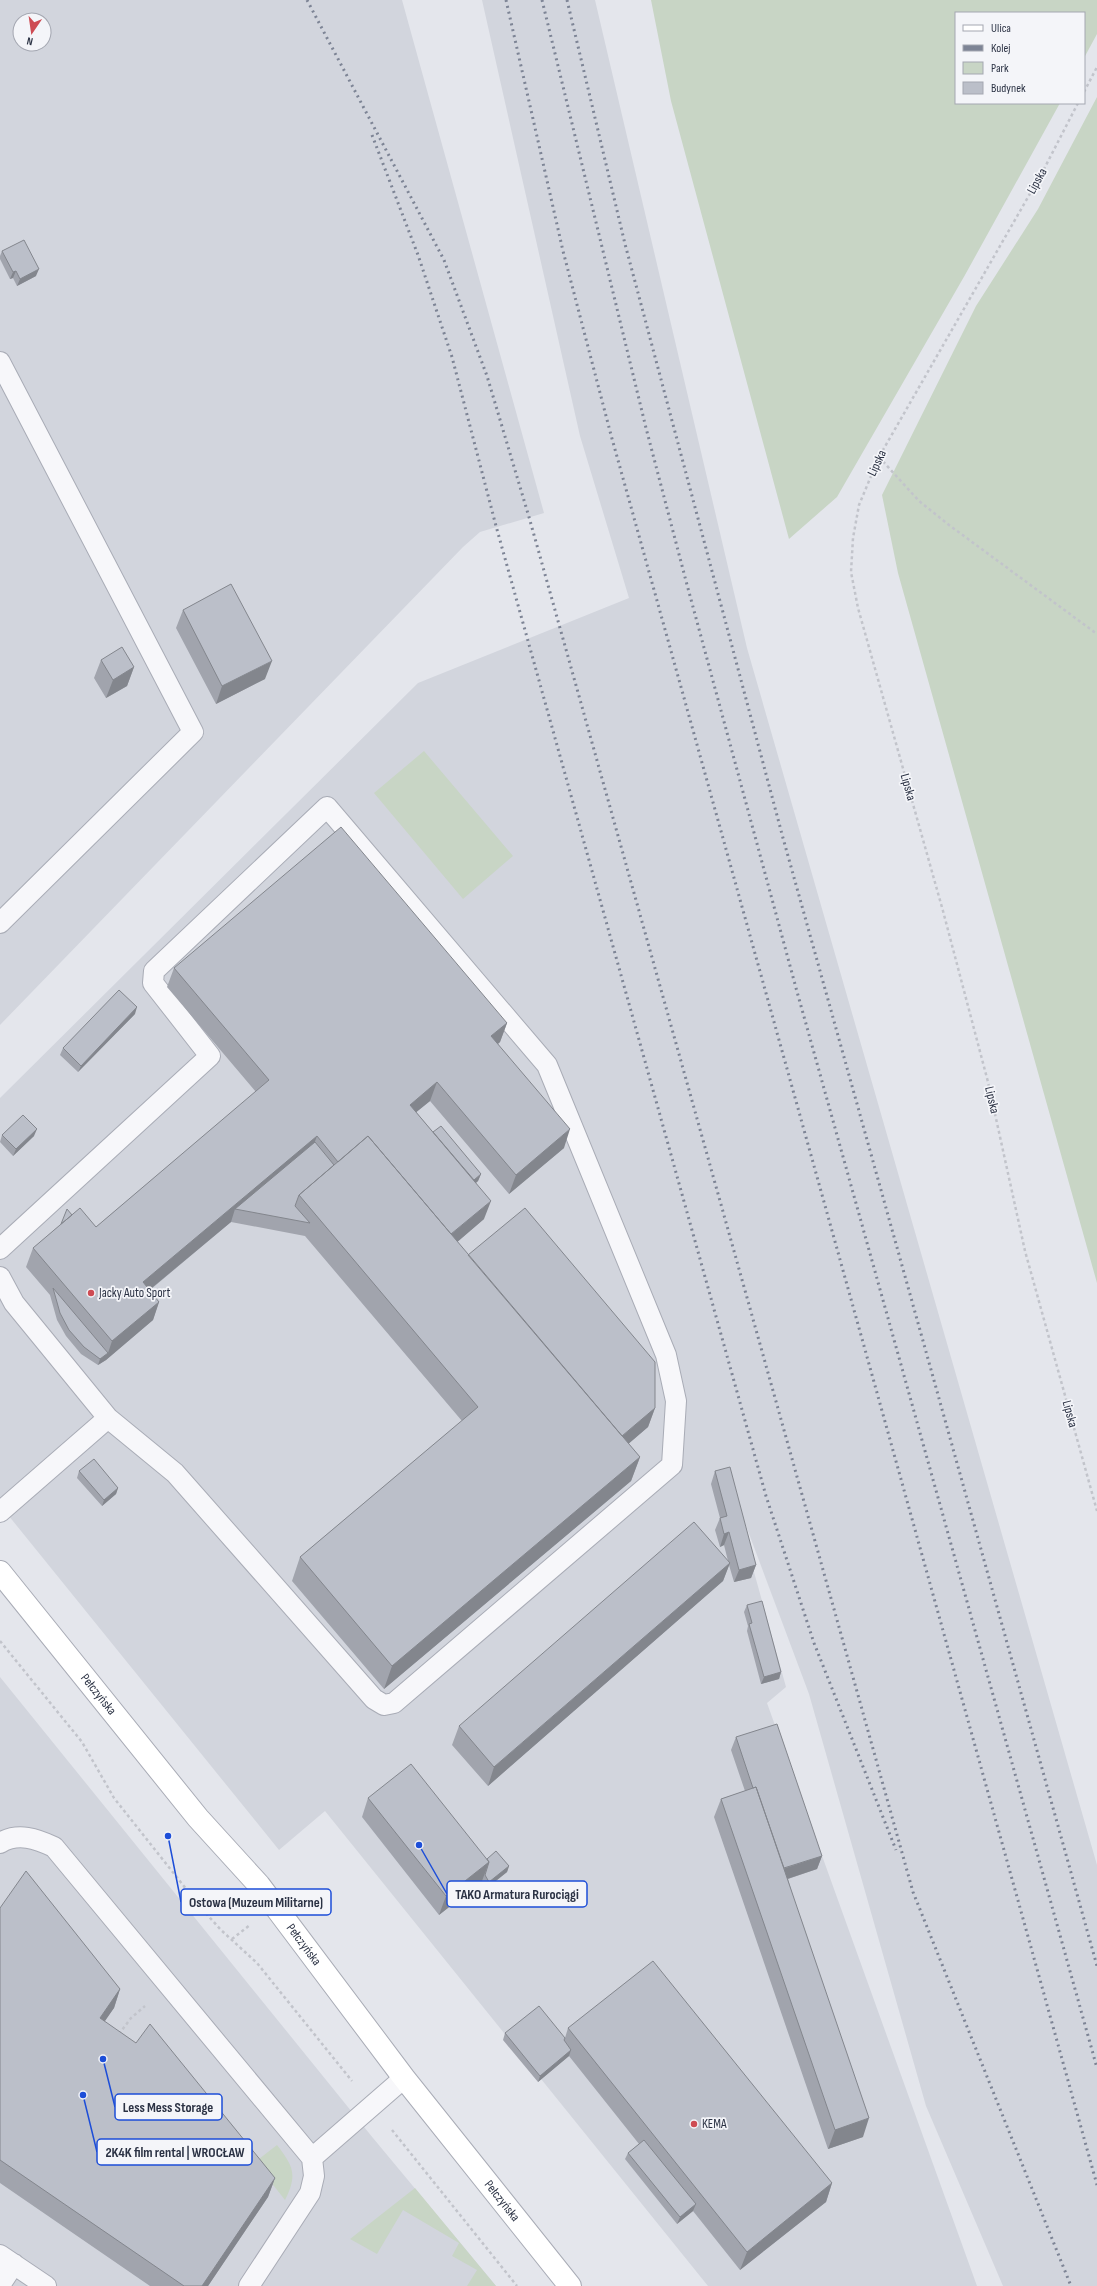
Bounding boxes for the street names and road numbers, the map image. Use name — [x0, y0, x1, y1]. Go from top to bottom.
street label: Lipska — [1023, 165, 1051, 197]
street label: Lipska — [864, 447, 890, 479]
street label: Lipska — [897, 772, 919, 802]
street label: Lipska — [981, 1085, 1003, 1115]
street label: Lipska — [1059, 1399, 1081, 1429]
street label: Pełczyńska — [77, 1670, 120, 1718]
street label: Pełczyńska — [283, 1921, 325, 1969]
street label: Pełczyńska — [481, 2177, 523, 2225]

